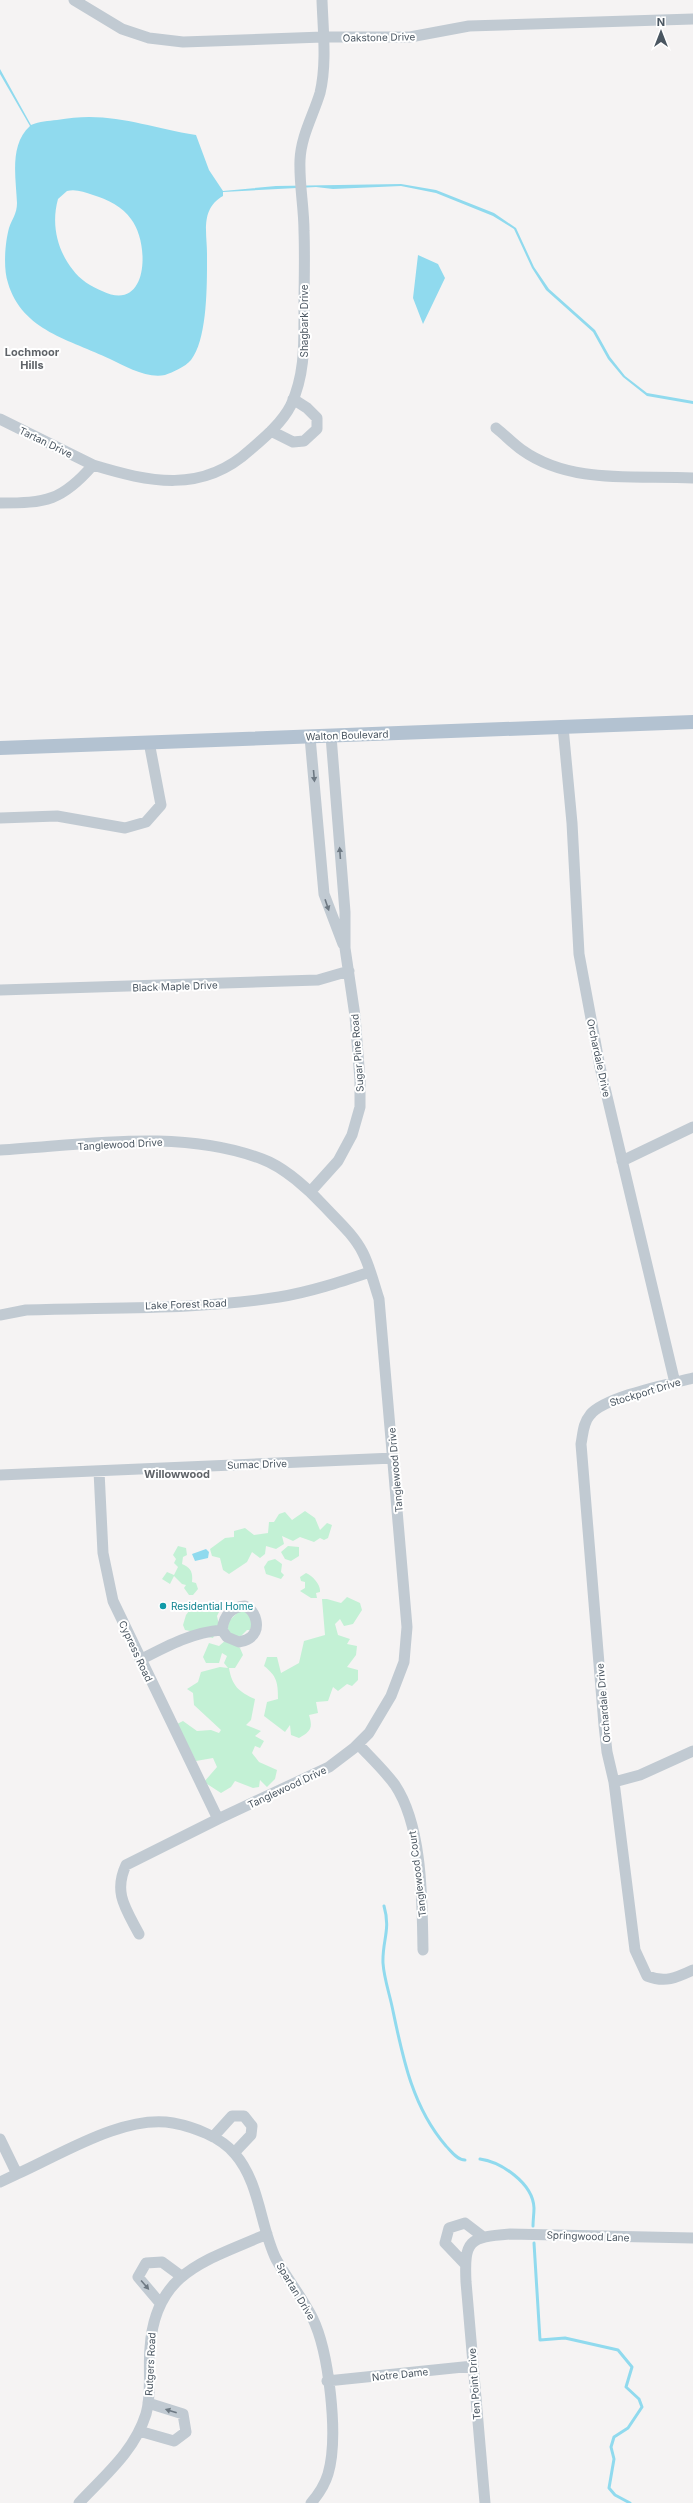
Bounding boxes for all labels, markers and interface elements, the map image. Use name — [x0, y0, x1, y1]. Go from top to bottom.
north arrow — [641, 12, 681, 52]
text: N — [657, 15, 665, 29]
street label: Oakstone Drive — [343, 30, 416, 44]
street label: Shagbark Drive — [298, 284, 310, 357]
district label: Lochmoor Hills — [5, 345, 60, 372]
street label: Tartan Drive — [17, 424, 75, 460]
street label: Walton Boulevard — [305, 728, 389, 742]
one-way arrow — [310, 770, 317, 782]
one-way arrow — [337, 847, 344, 859]
one-way arrow — [325, 899, 331, 911]
street label: Black Maple Drive — [132, 979, 218, 993]
street label: Sugar Pine Road — [348, 1014, 366, 1092]
street label: Orchardale Drive — [585, 1018, 613, 1098]
street label: Tanglewood Drive — [77, 1136, 163, 1152]
street label: Lake Forest Road — [145, 1297, 227, 1311]
street label: Stockport Drive — [608, 1375, 682, 1409]
street label: Tanglewood Drive — [385, 1427, 405, 1513]
street label: Sumac Drive — [227, 1457, 287, 1471]
district label: Willowwood — [144, 1467, 210, 1481]
place label: Residential Home — [171, 1600, 253, 1612]
marker: Residential Home — [158, 1601, 168, 1611]
street label: Cypress Road — [117, 1619, 155, 1683]
street label: Orchardale Drive — [594, 1663, 612, 1743]
street label: Tanglewood Drive — [246, 1763, 328, 1810]
street label: Tanglewood Court — [406, 1829, 428, 1918]
street label: Springwood Lane — [546, 2229, 630, 2243]
street label: Spartan Drive — [274, 2260, 318, 2322]
one-way arrow — [140, 2281, 149, 2290]
street label: Rutgers Road — [142, 2332, 158, 2396]
street label: Ten Point Drive — [465, 2348, 482, 2420]
street label: Notre Dame — [371, 2365, 429, 2383]
one-way arrow — [165, 2408, 177, 2414]

